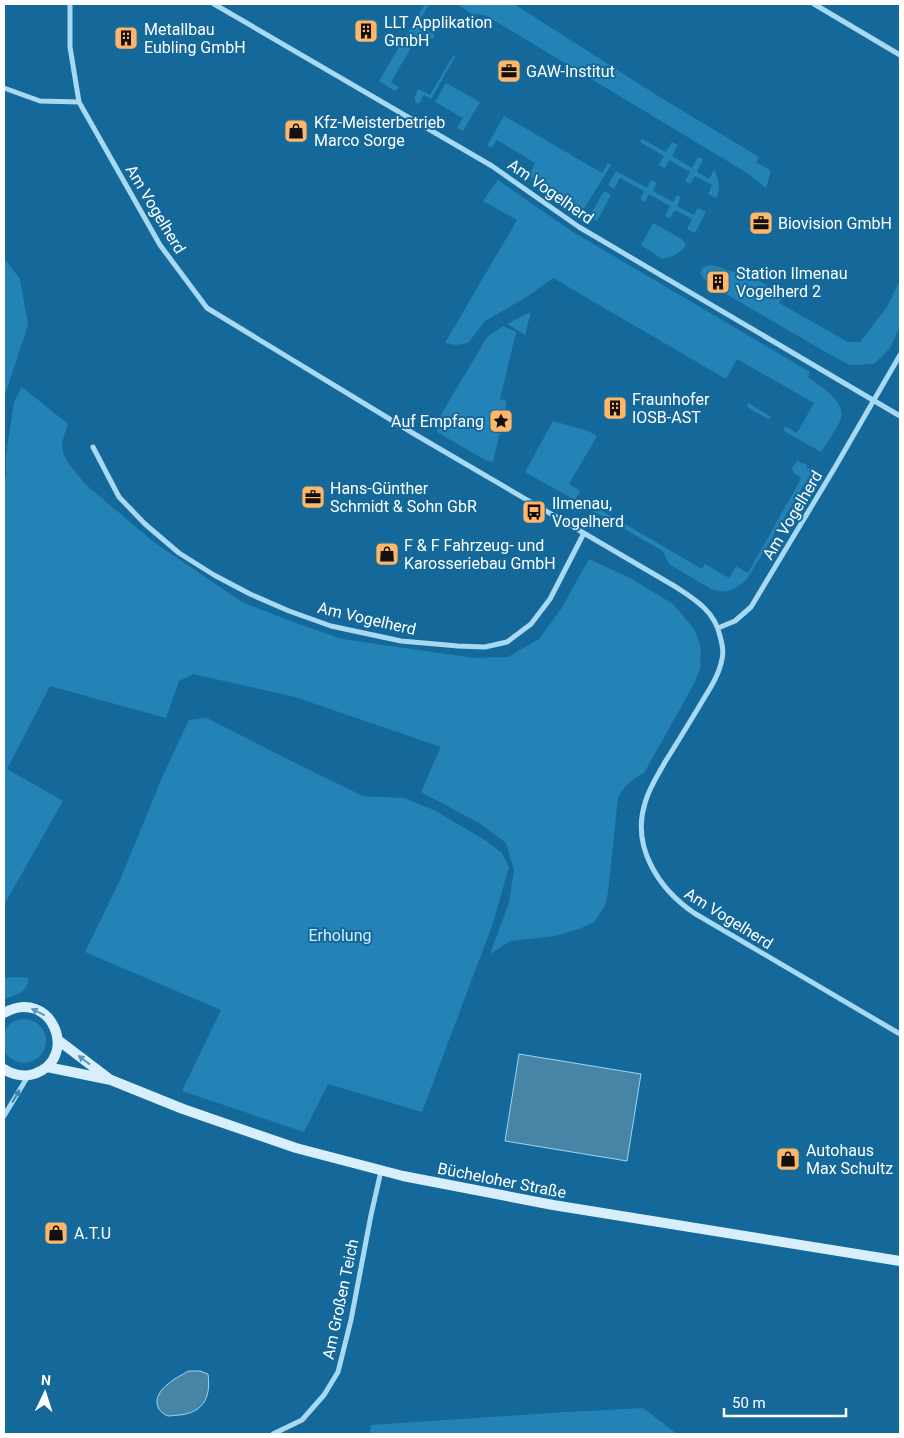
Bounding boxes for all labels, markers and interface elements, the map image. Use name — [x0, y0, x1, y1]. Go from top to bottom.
place label: LLT Applikation GmbH — [384, 13, 492, 50]
building icon: LLT Applikation GmbH — [353, 18, 379, 44]
place label: Metallbau Eubling GmbH — [144, 20, 246, 57]
building icon: Metallbau Eubling GmbH — [113, 25, 139, 51]
office icon: GAW-Institut — [496, 58, 522, 84]
place label: GAW-Institut — [526, 62, 615, 81]
place label: Kfz-Meisterbetrieb Marco Sorge — [314, 113, 445, 150]
shop icon: Kfz-Meisterbetrieb Marco Sorge — [283, 118, 309, 144]
street label: Am Vogelherd — [504, 155, 597, 228]
street label: Am Vogelherd — [122, 161, 190, 257]
office icon: Biovision GmbH — [748, 210, 774, 236]
place label: Biovision GmbH — [778, 214, 892, 233]
place label: Station Ilmenau Vogelherd 2 — [736, 264, 848, 301]
building icon: Station Ilmenau Vogelherd 2 — [705, 269, 731, 295]
place label: Fraunhofer IOSB-AST — [632, 390, 710, 427]
building icon: Fraunhofer IOSB-AST — [602, 395, 628, 421]
place icon: Auf Empfang — [488, 408, 514, 434]
place label: Auf Empfang — [391, 412, 484, 431]
street label: Am Vogelherd — [758, 467, 826, 563]
place label: Hans-Günther Schmidt & Sohn GbR — [330, 479, 477, 516]
office icon: Hans-Günther Schmidt & Sohn GbR — [300, 484, 326, 510]
place label: Ilmenau, Vogelherd — [552, 494, 624, 531]
bus stop icon: Ilmenau, Vogelherd — [521, 499, 547, 525]
place label: F & F Fahrzeug- und Karosseriebau GmbH — [404, 536, 556, 573]
shop icon: F & F Fahrzeug- und Karosseriebau GmbH — [374, 541, 400, 567]
street label: Am Vogelherd — [316, 598, 418, 639]
street label: Am Vogelherd — [681, 884, 776, 953]
park label: Erholung — [309, 926, 371, 945]
one-way arrow — [31, 1007, 46, 1016]
one-way arrow — [77, 1055, 91, 1065]
one-way arrow — [12, 1089, 21, 1102]
place label: Autohaus Max Schultz — [806, 1141, 893, 1178]
shop icon: Autohaus Max Schultz — [775, 1146, 801, 1172]
street label: Bücheloher Straße — [436, 1159, 568, 1202]
shop icon: A.T.U — [43, 1220, 69, 1246]
place label: A.T.U — [74, 1224, 111, 1243]
street label: Am Großen Teich — [318, 1237, 363, 1361]
north arrow — [20, 1368, 70, 1418]
text: N — [40, 1372, 51, 1388]
scale bar — [724, 1386, 846, 1418]
text: 50 m — [732, 1394, 766, 1412]

